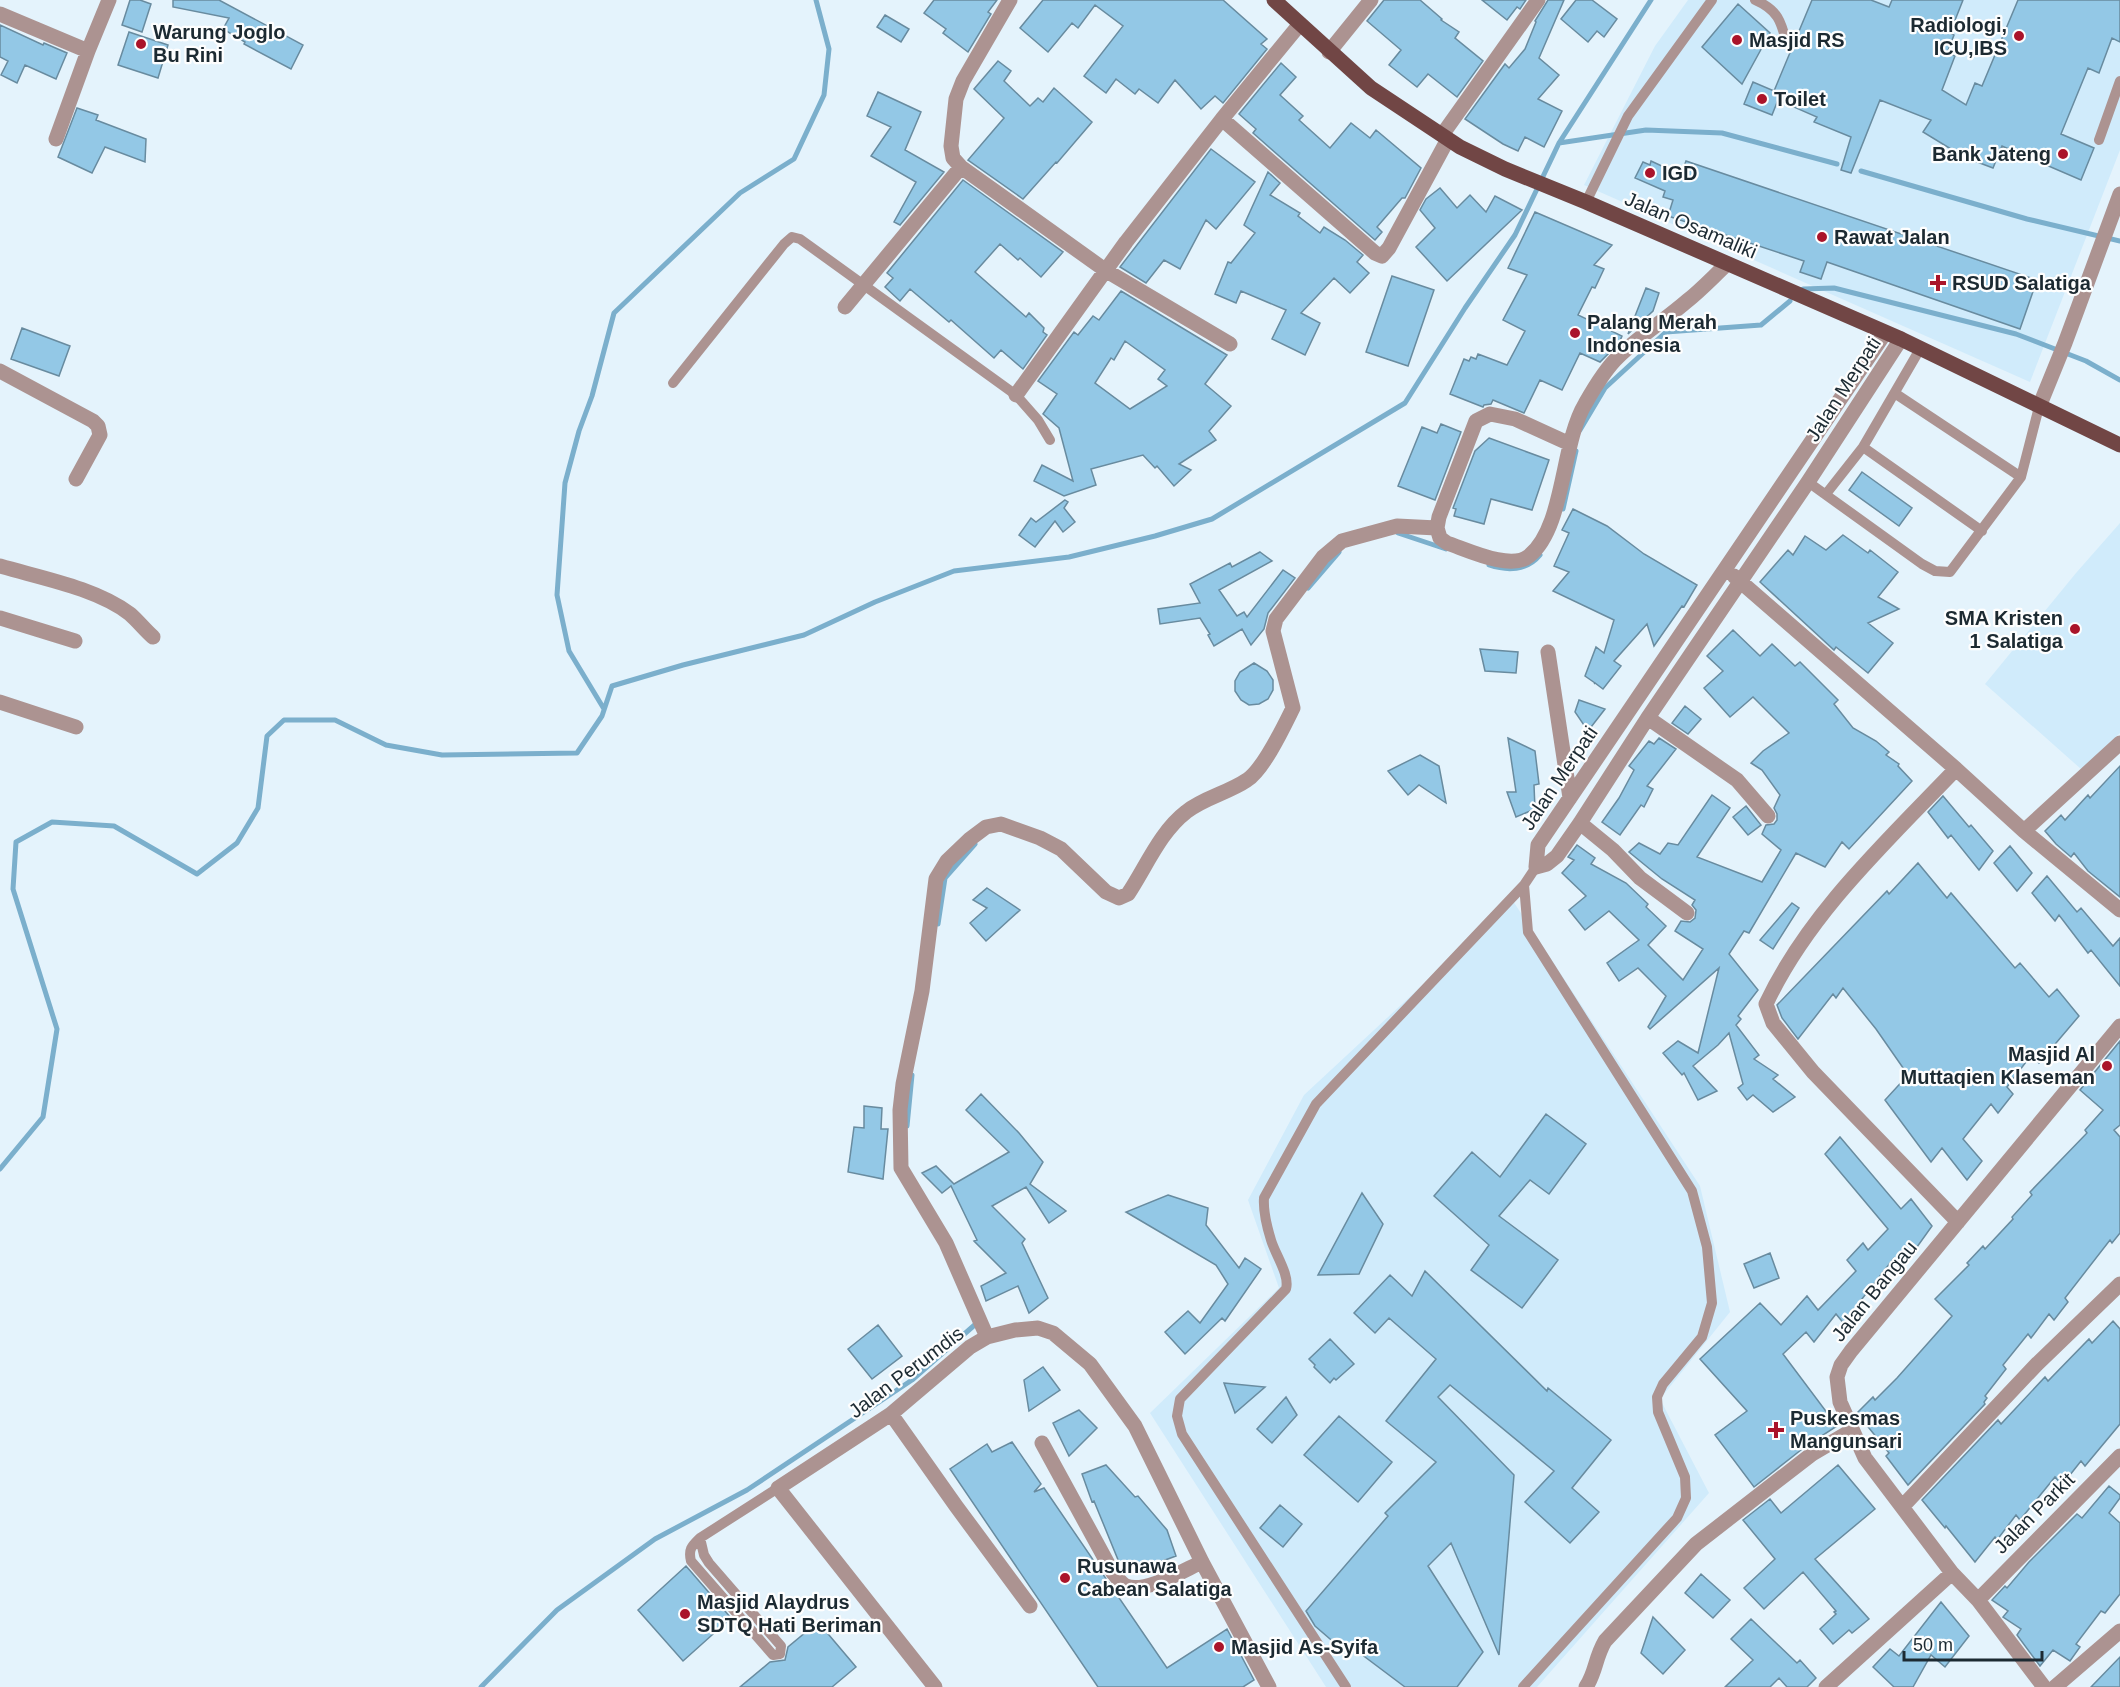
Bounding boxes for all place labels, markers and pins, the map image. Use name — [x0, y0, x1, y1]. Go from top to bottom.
place label: Radiologi, ICU,IBS — [1910, 14, 2007, 59]
place label: Warung Joglo Bu Rini — [153, 21, 286, 66]
place label: Masjid RS — [1749, 29, 1845, 51]
marker: Radiologi, ICU,IBS — [2012, 29, 2026, 43]
marker: Masjid RS — [1730, 33, 1744, 47]
marker: Warung Joglo Bu Rini — [134, 37, 148, 51]
place label: Toilet — [1774, 88, 1826, 110]
marker: Toilet — [1755, 92, 1769, 106]
place label: Bank Jateng — [1932, 143, 2051, 165]
marker: Bank Jateng — [2056, 147, 2070, 161]
place label: IGD — [1662, 162, 1698, 184]
marker: IGD — [1643, 166, 1657, 180]
place label: Rawat Jalan — [1834, 226, 1950, 248]
marker: Rawat Jalan — [1815, 230, 1829, 244]
place label: RSUD Salatiga — [1952, 272, 2092, 294]
marker: RSUD Salatiga — [1929, 274, 1947, 292]
place label: Palang Merah Indonesia — [1587, 311, 1717, 356]
marker: Palang Merah Indonesia — [1568, 326, 1582, 340]
place label: SMA Kristen 1 Salatiga — [1945, 607, 2064, 652]
marker: SMA Kristen 1 Salatiga — [2068, 622, 2082, 636]
place label: Masjid Al Muttaqien Klaseman — [1901, 1043, 2095, 1088]
marker: Masjid Al Muttaqien Klaseman — [2100, 1059, 2114, 1073]
place label: Puskesmas Mangunsari — [1790, 1407, 1902, 1452]
marker: Puskesmas Mangunsari — [1767, 1421, 1785, 1439]
place label: Rusunawa Cabean Salatiga — [1077, 1555, 1232, 1600]
marker: Rusunawa Cabean Salatiga — [1058, 1571, 1072, 1585]
place label: Masjid Alaydrus SDTQ Hati Beriman — [697, 1591, 881, 1636]
marker: Masjid Alaydrus SDTQ Hati Beriman — [678, 1607, 692, 1621]
place label: Masjid As-Syifa — [1231, 1636, 1379, 1658]
marker: Masjid As-Syifa — [1212, 1640, 1226, 1654]

